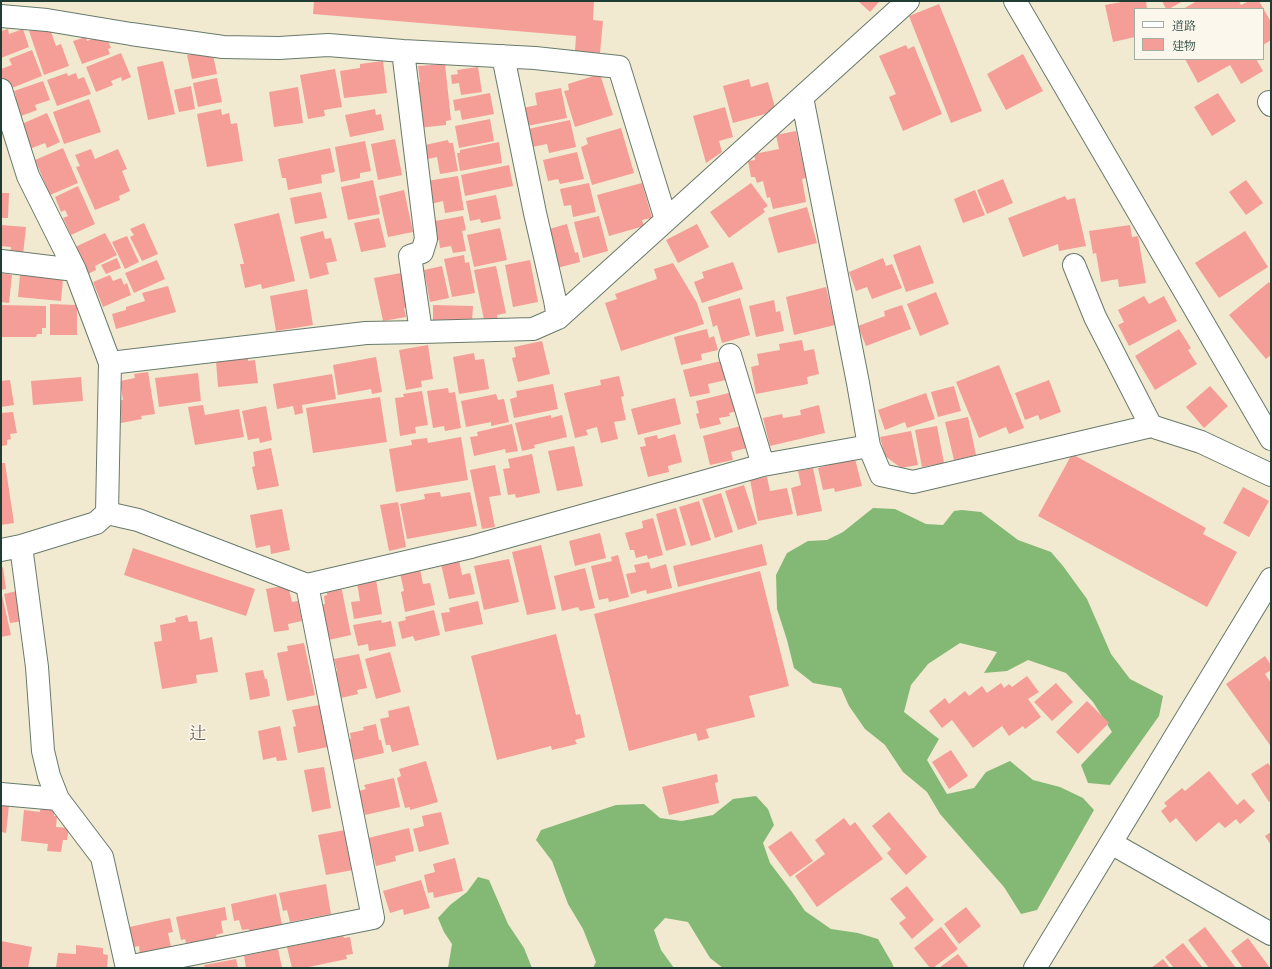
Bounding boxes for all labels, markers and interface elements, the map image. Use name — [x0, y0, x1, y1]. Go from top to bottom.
legend — [1134, 8, 1264, 60]
text: 道路 — [1172, 19, 1196, 33]
text: 建物 — [1172, 39, 1196, 53]
district label: 辻 — [190, 725, 206, 745]

